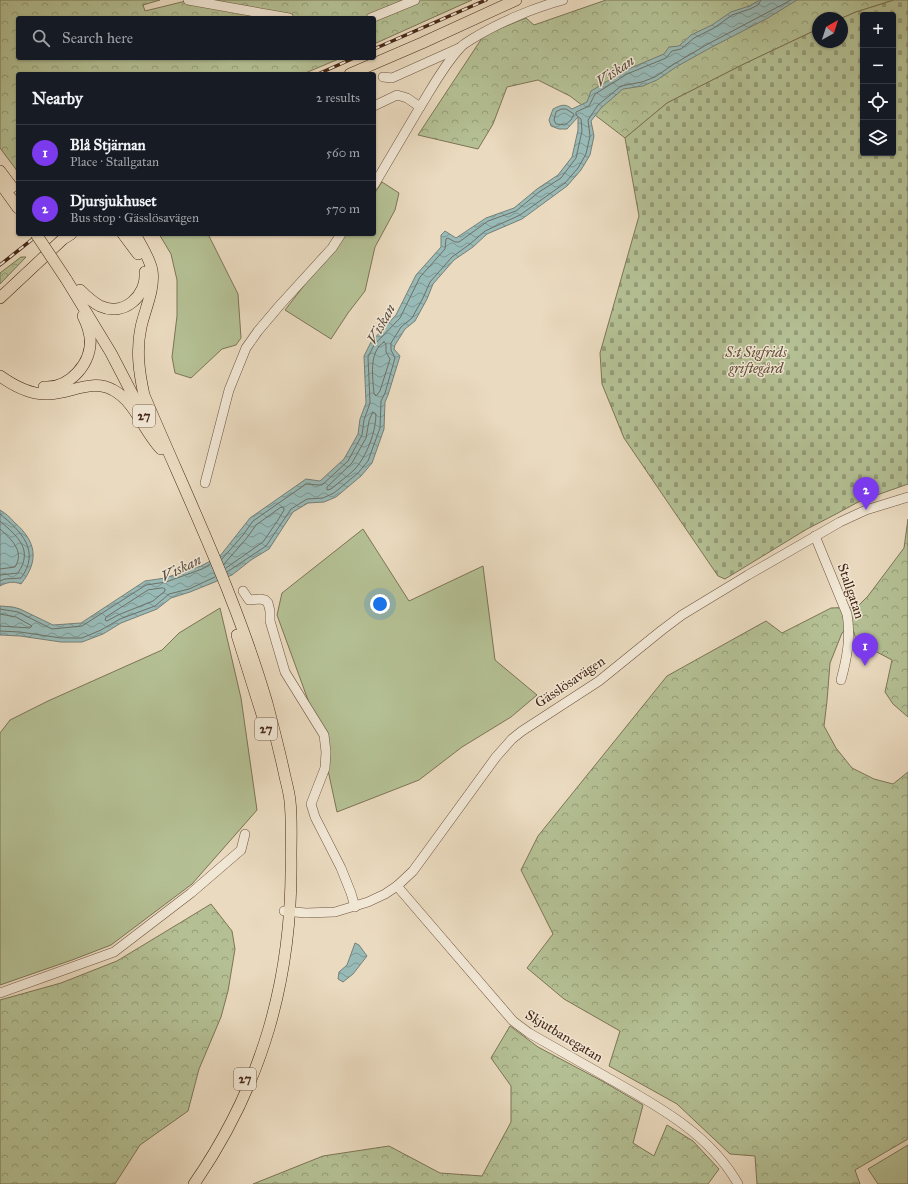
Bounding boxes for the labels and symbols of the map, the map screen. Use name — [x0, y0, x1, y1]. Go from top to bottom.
north arrow — [812, 12, 848, 48]
water label: Viskan — [592, 51, 638, 90]
water label: Viskan — [363, 301, 399, 347]
park label: S:t Sigfrids griftegård — [724, 344, 788, 377]
road number: 27 — [133, 405, 155, 427]
pin: 2 — [853, 477, 879, 510]
water label: Viskan — [158, 550, 204, 585]
street label: Stallgatan — [834, 561, 869, 621]
your location — [370, 594, 390, 614]
pin: 1 — [852, 633, 878, 666]
street label: Gässlösavägen — [532, 652, 609, 712]
road number: 27 — [255, 718, 277, 740]
street label: Skjutbanegatan — [522, 1006, 606, 1066]
road number: 27 — [234, 1068, 256, 1090]

